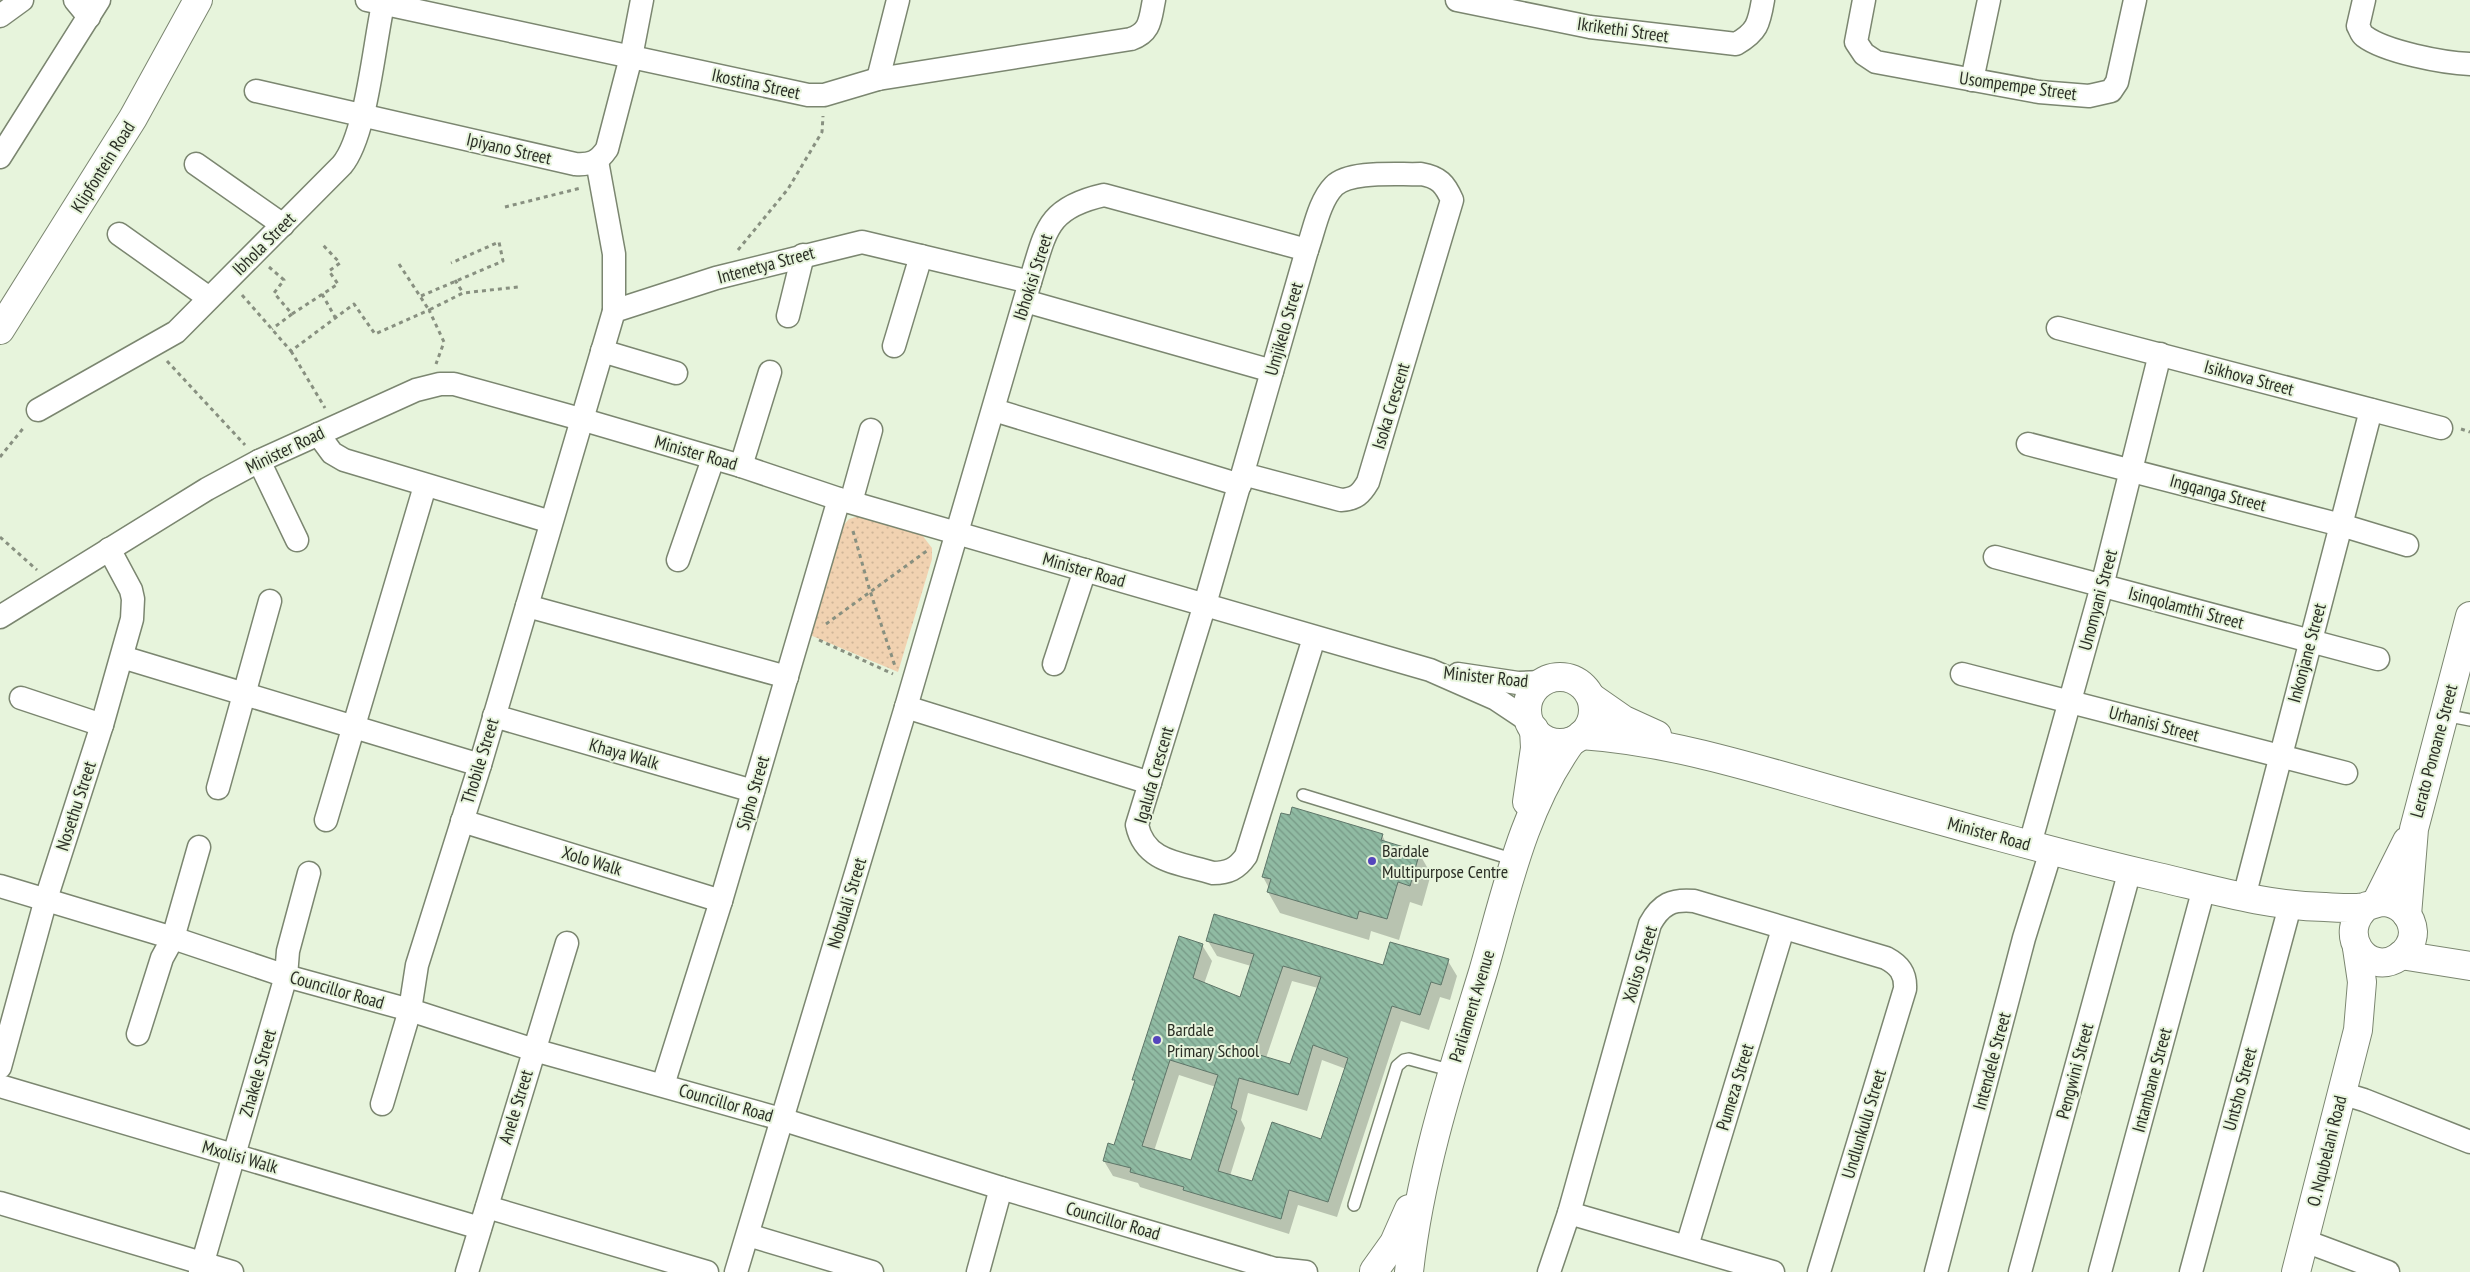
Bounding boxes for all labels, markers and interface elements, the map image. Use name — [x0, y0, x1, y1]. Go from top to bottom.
street label: Ikrikethi Street — [1576, 12, 1670, 47]
street label: Ikostina Street — [710, 63, 803, 104]
street label: Usompempe Street — [1958, 66, 2078, 105]
street label: Klipfontein Road — [65, 117, 140, 217]
street label: Ipiyano Street — [464, 128, 554, 169]
street label: Ibhola Street — [227, 207, 300, 280]
street label: Ibhokisi Street — [1008, 231, 1057, 323]
street label: Intenetya Street — [715, 241, 817, 289]
street label: Umjikelo Street — [1259, 279, 1308, 378]
street label: Isikhova Street — [2202, 355, 2297, 401]
street label: Isoka Crescent — [1367, 360, 1415, 452]
street label: Minister Road — [242, 421, 328, 479]
street label: Minister Road — [652, 430, 740, 475]
street label: Ingqanga Street — [2167, 469, 2269, 516]
street label: Minister Road — [1040, 547, 1128, 592]
street label: Unomyani Street — [2073, 547, 2122, 653]
street label: Isinqolamthi Street — [2126, 581, 2246, 634]
street label: Inkonjane Street — [2282, 601, 2331, 705]
street label: Minister Road — [1443, 661, 1530, 692]
street label: Lerato Ponoane Street — [2405, 682, 2462, 820]
street label: Urhanisi Street — [2107, 700, 2202, 747]
street label: Thobile Street — [456, 715, 503, 806]
street label: Igalufa Crescent — [1129, 724, 1178, 826]
street label: Khaya Walk — [587, 733, 662, 774]
street label: Sipho Street — [731, 753, 774, 833]
street label: Nosethu Street — [50, 758, 101, 854]
street label: Minister Road — [1945, 811, 2033, 856]
place label: Bardale Multipurpose Centre — [1382, 839, 1508, 883]
street label: Xolo Walk — [559, 841, 625, 881]
street label: Nobulali Street — [822, 855, 871, 951]
marker: Bardale Multipurpose Centre — [1366, 855, 1378, 867]
street label: Xoliso Street — [1617, 923, 1662, 1005]
street label: Parliament Avenue — [1444, 947, 1499, 1065]
street label: Councillor Road — [287, 965, 387, 1014]
street label: Intendele Street — [1967, 1009, 2016, 1112]
place label: Bardale Primary School — [1167, 1018, 1260, 1062]
street label: Pengwini Street — [2051, 1020, 2098, 1121]
street label: Intambane Street — [2127, 1025, 2177, 1135]
street label: Zhakele Street — [234, 1026, 281, 1119]
marker: Bardale Primary School — [1151, 1034, 1163, 1046]
street label: Pumeza Street — [1710, 1041, 1759, 1133]
street label: Untsho Street — [2217, 1045, 2262, 1133]
street label: Undlunkulu Street — [1836, 1066, 1891, 1181]
street label: Anele Street — [493, 1067, 538, 1147]
street label: Councillor Road — [676, 1078, 776, 1127]
street label: O. Nqubelani Road — [2302, 1093, 2351, 1209]
street label: Mxolisi Walk — [200, 1135, 281, 1178]
street label: Councillor Road — [1063, 1196, 1163, 1245]

